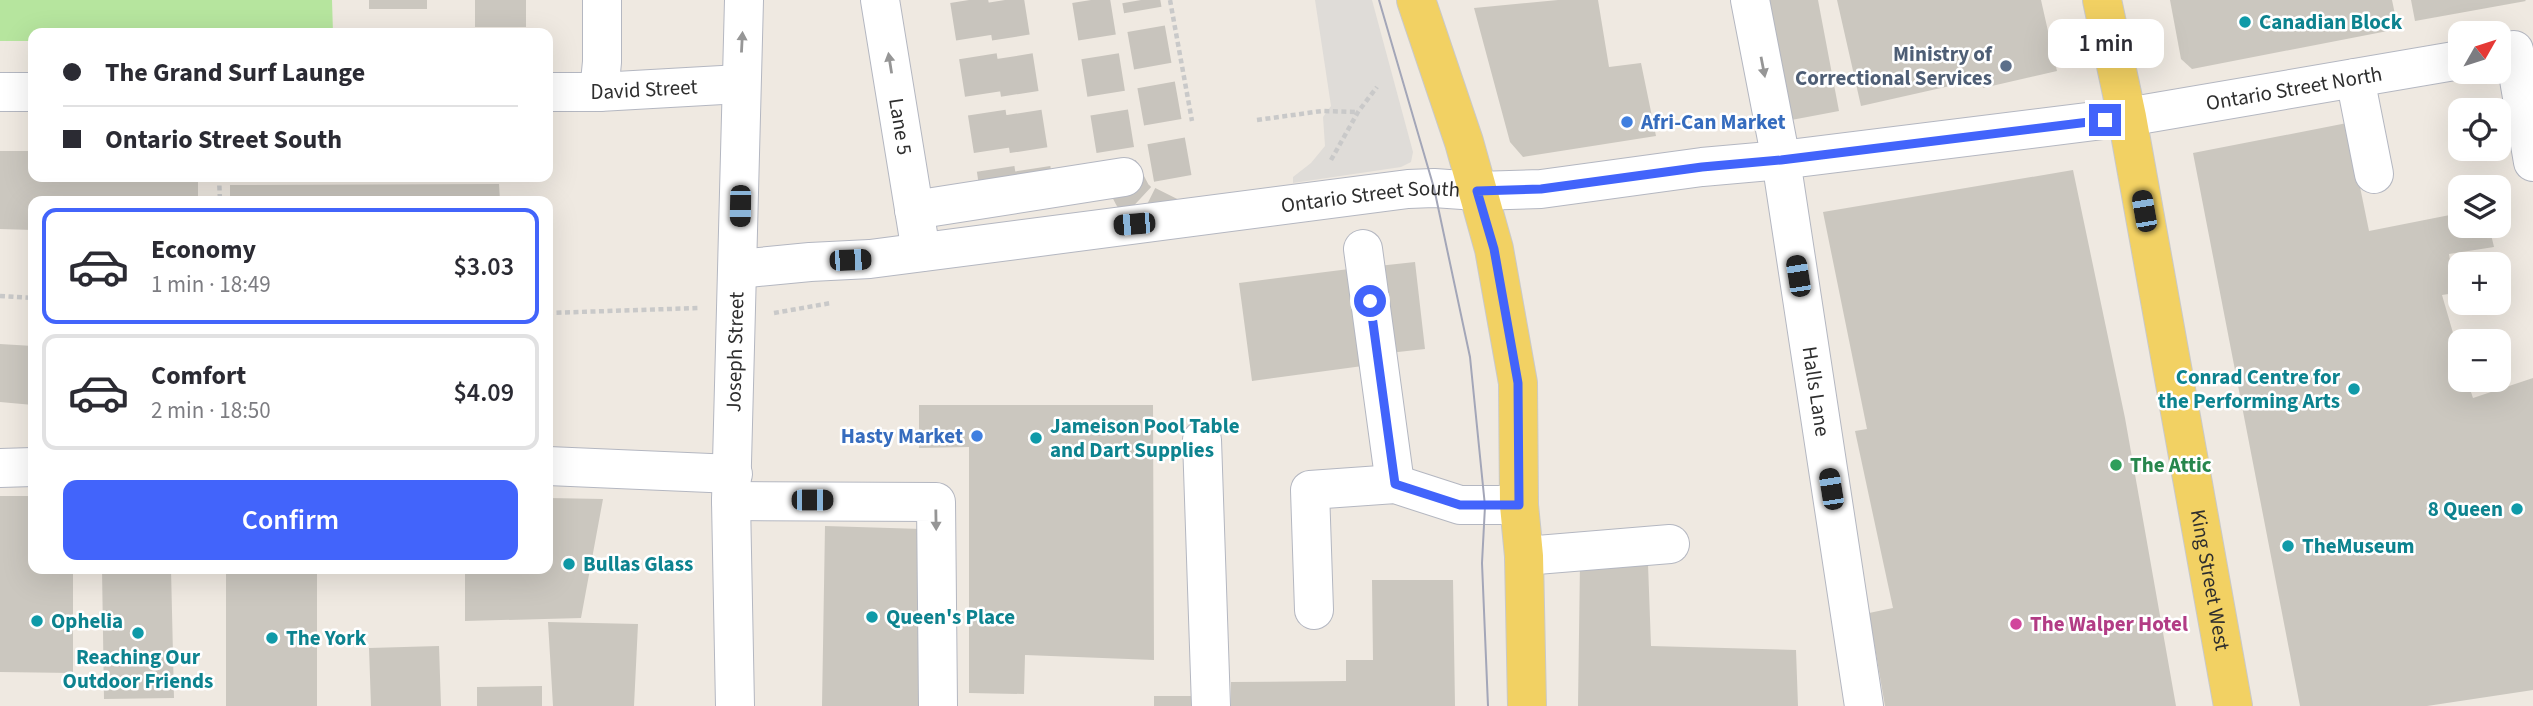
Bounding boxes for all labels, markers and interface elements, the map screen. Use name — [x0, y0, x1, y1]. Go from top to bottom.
place label: Canadian Block — [2259, 7, 2403, 37]
marker: Canadian Block — [2237, 14, 2253, 30]
callout: 1 min — [2047, 18, 2163, 68]
north arrow — [2448, 21, 2511, 84]
map controls — [2448, 21, 2511, 392]
text: 1 min — [2079, 27, 2133, 60]
one-way arrow — [737, 31, 748, 53]
place label: Ministry of Correctional Services — [1795, 39, 1993, 93]
one-way arrow — [884, 52, 895, 74]
text: The Grand Surf Launge — [105, 54, 365, 91]
one-way arrow — [1757, 56, 1768, 78]
marker: Ministry of Correctional Services — [1998, 58, 2014, 74]
street label: Ontario Street North — [2204, 59, 2384, 118]
street label: David Street — [590, 71, 698, 107]
street label: Lane 5 — [881, 96, 920, 157]
button: locate — [2448, 98, 2511, 161]
route end — [2089, 104, 2121, 136]
place label: Afri-Can Market — [1640, 107, 1786, 137]
marker: Afri-Can Market — [1619, 114, 1635, 130]
text: Ontario Street South — [105, 121, 342, 158]
street label: Ontario Street South — [1279, 173, 1461, 220]
button: layers — [2448, 175, 2511, 238]
car — [730, 185, 751, 227]
car — [2131, 188, 2158, 234]
car — [1113, 212, 1156, 236]
text: Economy — [151, 231, 256, 268]
icon: car — [67, 235, 130, 298]
text: $3.03 — [453, 248, 514, 285]
car — [829, 249, 872, 271]
button: + — [2448, 252, 2511, 315]
car — [1785, 254, 1812, 298]
text: 1 min · 18:49 — [151, 268, 271, 301]
route start — [1354, 285, 1386, 317]
street label: Joseph Street — [718, 291, 751, 413]
button: − — [2448, 329, 2511, 392]
street label: Halls Lane — [1795, 344, 1838, 438]
text: Comfort — [151, 357, 246, 394]
icon: car — [67, 361, 130, 424]
place label: Conrad Centre for the Performing Arts — [2158, 362, 2341, 416]
text: $4.09 — [453, 374, 514, 411]
marker: Conrad Centre for the Performing Arts — [2346, 381, 2362, 397]
text: 2 min · 18:50 — [151, 394, 271, 427]
place label: Jameison Pool Table and Dart Supplies — [1050, 411, 1240, 465]
place label: Hasty Market — [841, 421, 963, 451]
marker: Hasty Market — [969, 428, 985, 444]
marker: Jameison Pool Table and Dart Supplies — [1028, 430, 1044, 446]
place label: The Attic — [2130, 450, 2212, 480]
marker: The Attic — [2108, 457, 2124, 473]
car — [1818, 467, 1845, 511]
button: Confirm — [63, 480, 518, 560]
car — [792, 490, 834, 511]
place label: 8 Queen — [2428, 494, 2503, 524]
marker: 8 Queen — [2509, 501, 2525, 517]
street label: King Street West — [2183, 507, 2238, 653]
one-way arrow — [930, 509, 942, 531]
place label: TheMuseum — [2302, 531, 2415, 561]
marker: TheMuseum — [2280, 538, 2296, 554]
place label: Bullas Glass — [583, 549, 693, 579]
marker: Bullas Glass — [561, 556, 577, 572]
place label: Queen's Place — [886, 602, 1015, 632]
place label: Ophelia — [51, 606, 123, 636]
marker: Queen's Place — [864, 609, 880, 625]
place label: The Walper Hotel — [2030, 609, 2188, 639]
marker: Ophelia — [29, 613, 45, 629]
marker: The Walper Hotel — [2008, 616, 2024, 632]
place label: The York — [286, 623, 367, 653]
marker: Reaching Our Outdoor Friends — [130, 625, 146, 641]
marker: The York — [264, 630, 280, 646]
place label: Reaching Our Outdoor Friends — [63, 642, 213, 696]

